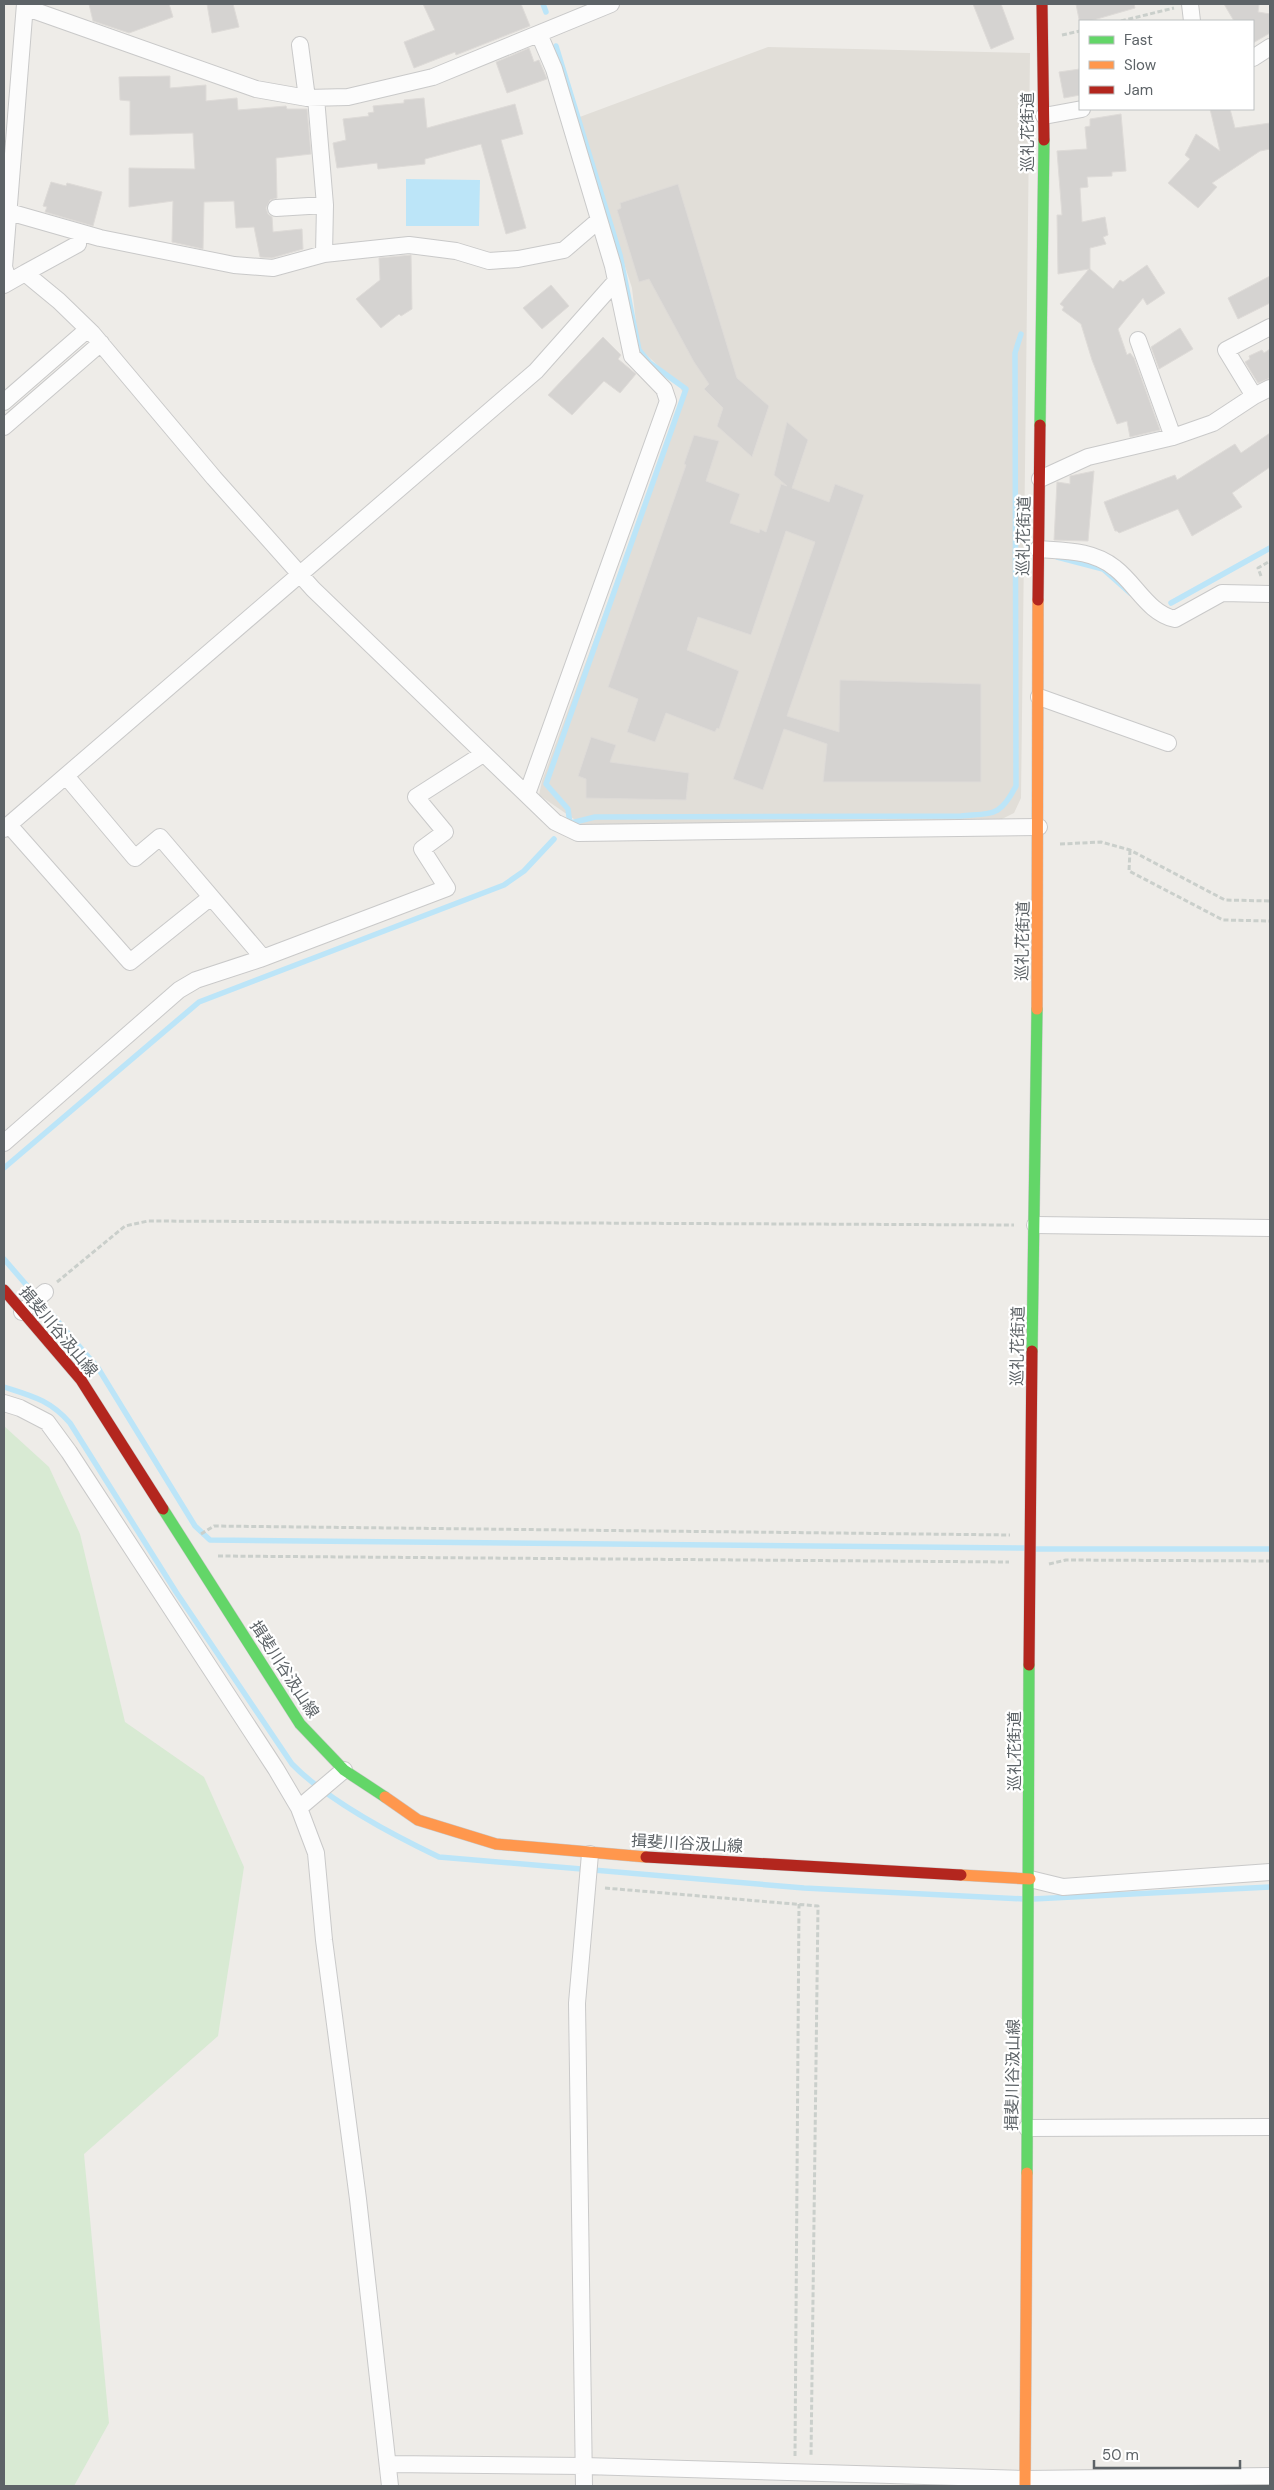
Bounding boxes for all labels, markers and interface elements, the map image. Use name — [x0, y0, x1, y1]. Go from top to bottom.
legend — [1079, 20, 1254, 110]
text: Fast — [1124, 30, 1153, 50]
text: Slow — [1124, 55, 1157, 75]
text: Jam — [1124, 80, 1153, 100]
street label: 巡礼花街道 — [1017, 92, 1038, 172]
street label: 巡礼花街道 — [1012, 496, 1035, 576]
street label: 巡礼花街道 — [1011, 901, 1034, 981]
street label: 揖斐川谷汲山線 — [15, 1282, 103, 1381]
street label: 巡礼花街道 — [1006, 1306, 1029, 1386]
street label: 揖斐川谷汲山線 — [245, 1617, 324, 1722]
street label: 巡礼花街道 — [1004, 1711, 1025, 1791]
street label: 揖斐川谷汲山線 — [630, 1830, 743, 1857]
street label: 揖斐川谷汲山線 — [1001, 2019, 1024, 2131]
scale bar — [1094, 2438, 1240, 2470]
text: 50 m — [1102, 2445, 1139, 2465]

